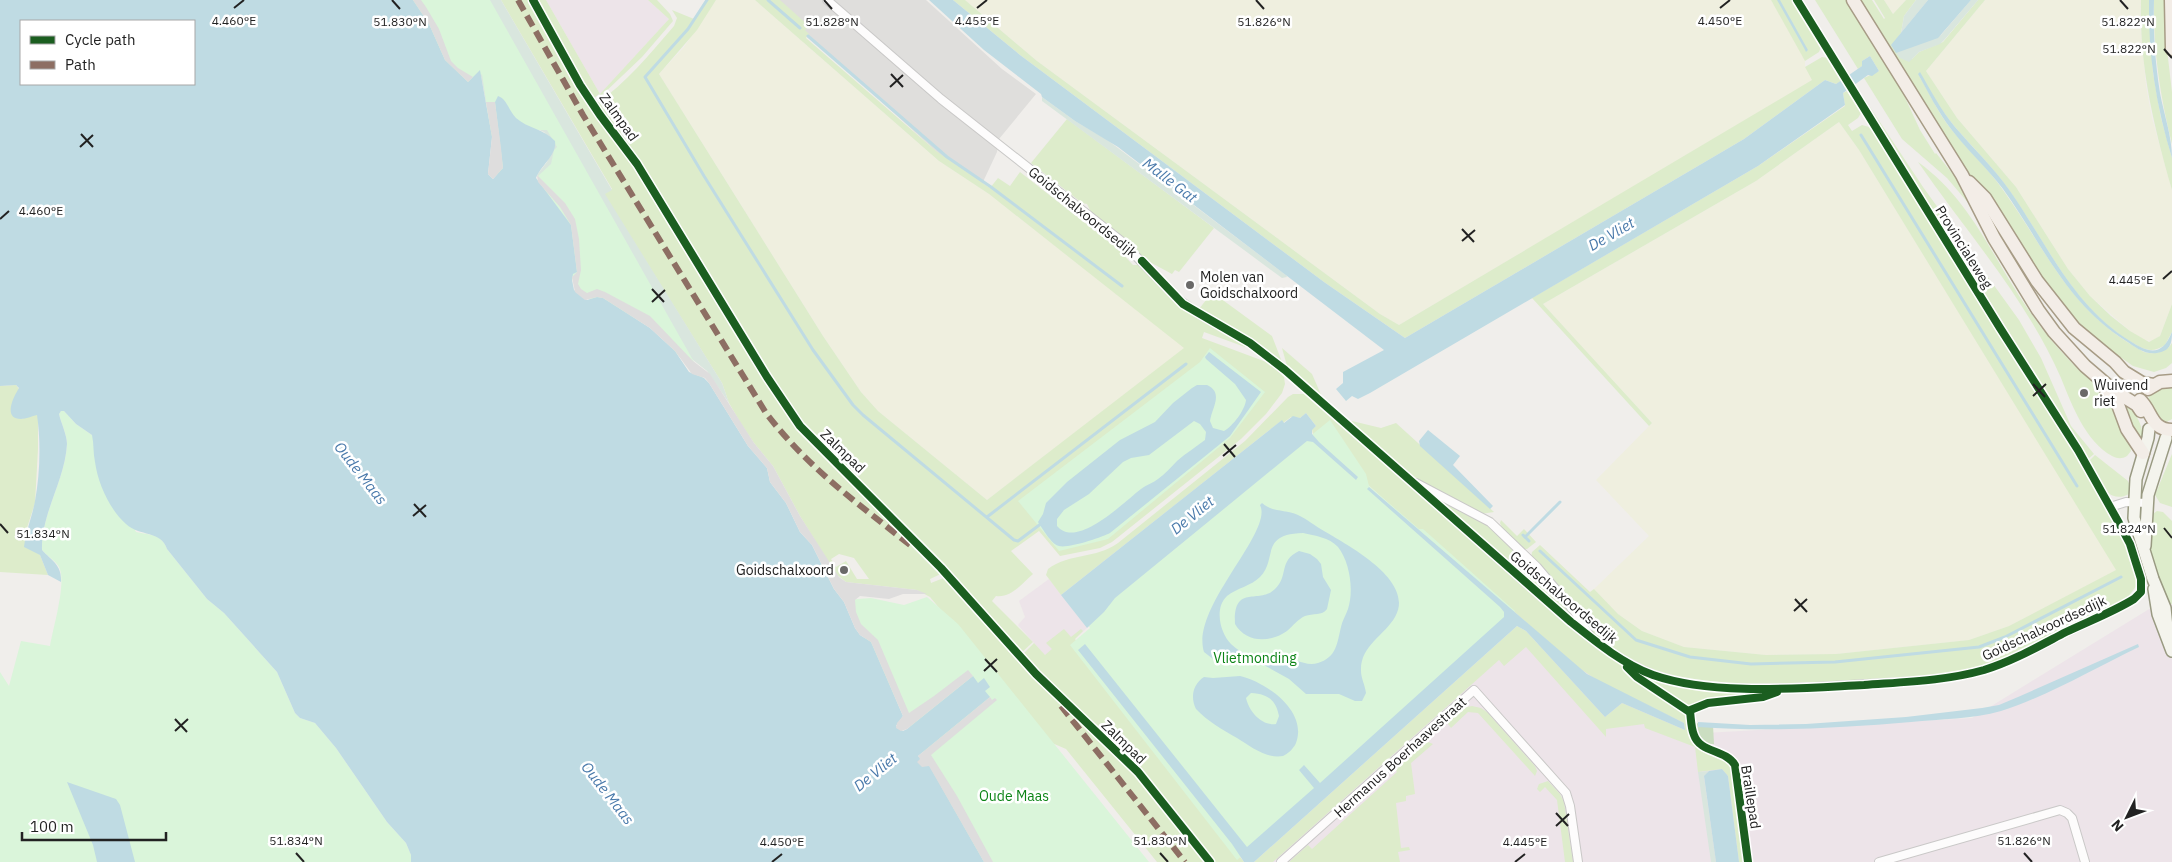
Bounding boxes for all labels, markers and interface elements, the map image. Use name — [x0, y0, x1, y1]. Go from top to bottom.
text: 4.460°E — [212, 13, 256, 28]
text: 4.455°E — [955, 13, 999, 28]
text: 4.450°E — [1698, 13, 1742, 28]
text: 51.830°N — [373, 14, 427, 29]
text: 51.828°N — [805, 14, 859, 29]
text: 51.826°N — [1237, 14, 1291, 29]
text: 51.822°N — [2101, 14, 2155, 29]
legend — [20, 20, 195, 85]
text: Cycle path — [65, 30, 136, 49]
text: 51.822°N — [2102, 41, 2156, 56]
text: Path — [65, 55, 96, 74]
street label: Zalmpad — [595, 89, 643, 145]
water label: Malle Gat — [1139, 153, 1202, 207]
street label: Goidschalxoordsedijk — [1025, 163, 1142, 262]
street label: Provincialeweg — [1931, 202, 1997, 292]
text: 4.460°E — [19, 203, 63, 218]
water label: De Vliet — [1584, 213, 1639, 255]
place label: Molen van Goidschalxoord — [1200, 268, 1298, 302]
text: 4.445°E — [2109, 272, 2153, 287]
marker: Molen van Goidschalxoord — [1184, 279, 1196, 291]
place label: Wuivend riet — [2094, 376, 2148, 410]
marker: Wuivend riet — [2078, 387, 2090, 399]
street label: Zalmpad — [817, 425, 869, 477]
water label: Oude Maas — [330, 438, 392, 508]
water label: De Vliet — [1166, 491, 1218, 538]
text: 51.824°N — [2102, 521, 2156, 536]
text: 51.834°N — [16, 526, 70, 541]
street label: Goidschalxoordsedijk — [1506, 547, 1622, 648]
place label: Goidschalxoord — [736, 561, 834, 579]
marker: Goidschalxoord — [838, 564, 850, 576]
street label: Goidschalxoordsedijk — [1979, 591, 2110, 665]
park label: Vlietmonding — [1213, 649, 1297, 667]
street label: Hermanus Boerhaavestraat — [1330, 693, 1470, 821]
street label: Zalmpad — [1098, 716, 1150, 768]
water label: De Vliet — [849, 748, 901, 795]
water label: Oude Maas — [577, 758, 639, 828]
street label: Braillepad — [1737, 764, 1765, 830]
park label: Oude Maas — [979, 787, 1049, 805]
north arrow — [2102, 792, 2152, 842]
scale bar — [22, 810, 166, 842]
text: N — [2107, 816, 2127, 835]
text: 100 m — [30, 817, 74, 836]
text: 51.834°N — [269, 833, 323, 848]
text: 51.830°N — [1133, 833, 1187, 848]
text: 51.826°N — [1997, 833, 2051, 848]
text: 4.450°E — [760, 834, 804, 849]
text: 4.445°E — [1503, 834, 1547, 849]

